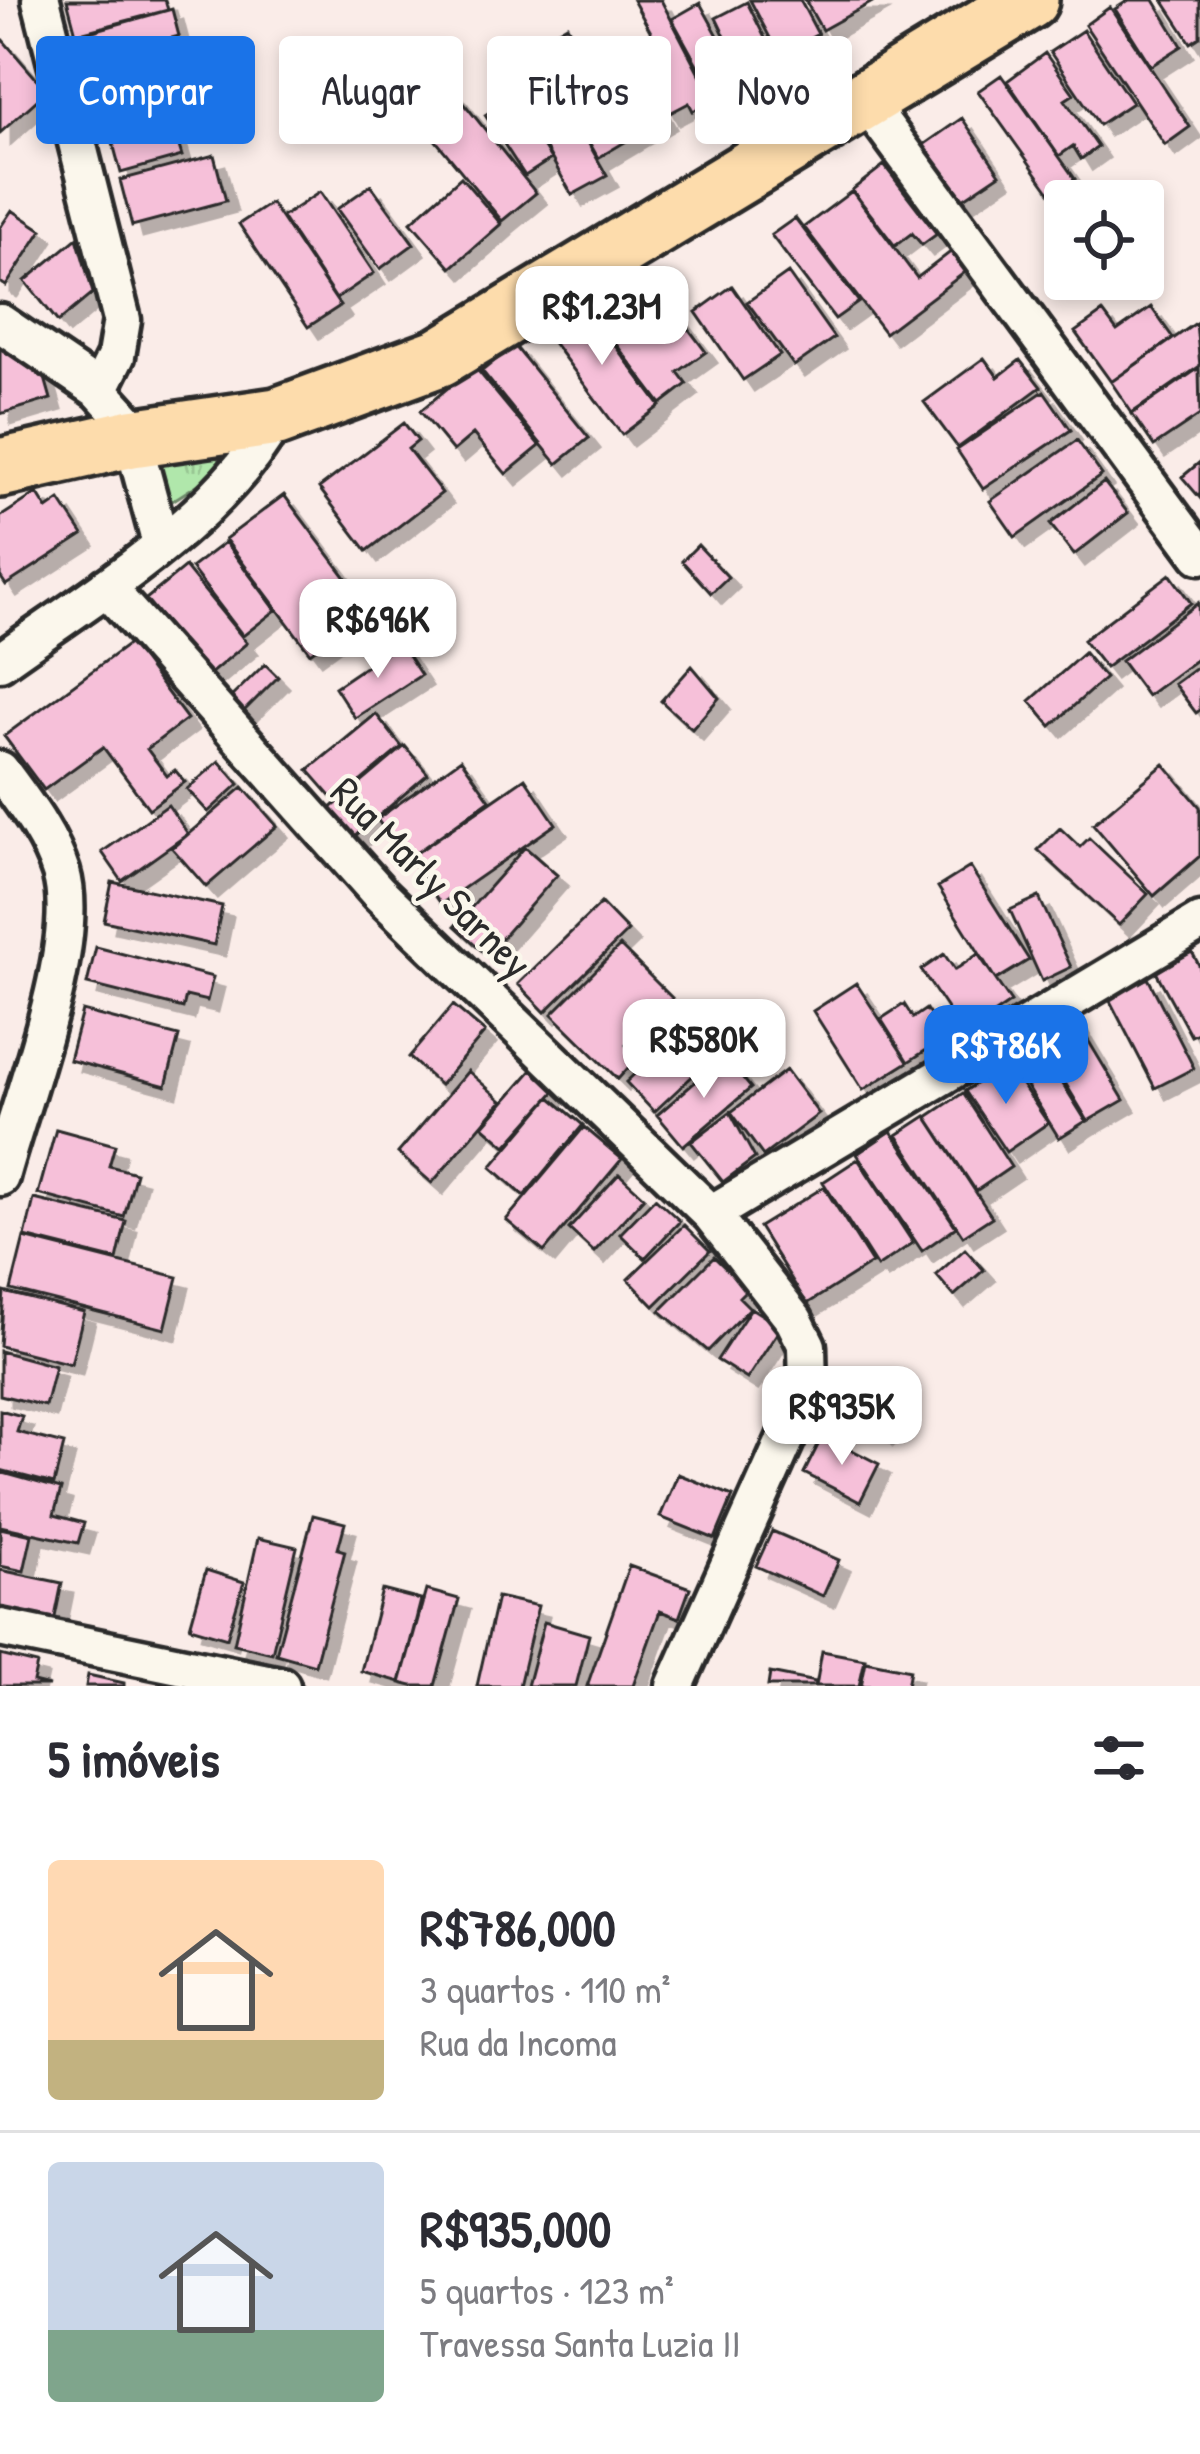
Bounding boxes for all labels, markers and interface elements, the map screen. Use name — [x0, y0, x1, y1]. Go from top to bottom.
chip: Comprar — [36, 36, 255, 144]
chip: Alugar — [279, 36, 463, 144]
chip: Filtros — [487, 36, 671, 144]
chip: Novo — [695, 36, 852, 144]
map controls — [1044, 180, 1164, 300]
button: locate — [1044, 180, 1164, 300]
pin: R$1.23M — [491, 266, 713, 368]
text: R$1.23M — [543, 278, 661, 331]
pin: R$696K — [280, 579, 476, 681]
text: R$696K — [326, 591, 430, 644]
street label: Rua Marly Sarney — [319, 763, 546, 990]
pin: R$580K — [606, 999, 802, 1101]
pin: R$786K — [908, 1005, 1104, 1107]
text: R$580K — [650, 1011, 758, 1064]
text: R$786K — [951, 1017, 1061, 1070]
pin: R$935K — [744, 1366, 940, 1468]
text: R$935K — [789, 1378, 895, 1431]
text: 5 imóveis — [48, 1724, 220, 1793]
icon: filters — [1086, 1725, 1152, 1791]
text: R$786,000 — [420, 1893, 616, 1962]
icon: home — [144, 1908, 288, 2052]
text: 3 quartos · 110 m² — [420, 1962, 671, 2015]
text: Rua da Incoma — [420, 2015, 616, 2068]
text: R$935,000 — [420, 2194, 611, 2263]
icon: home — [144, 2210, 288, 2354]
text: 5 quartos · 123 m² — [420, 2263, 674, 2316]
text: Travessa Santa Luzia II — [420, 2316, 741, 2369]

